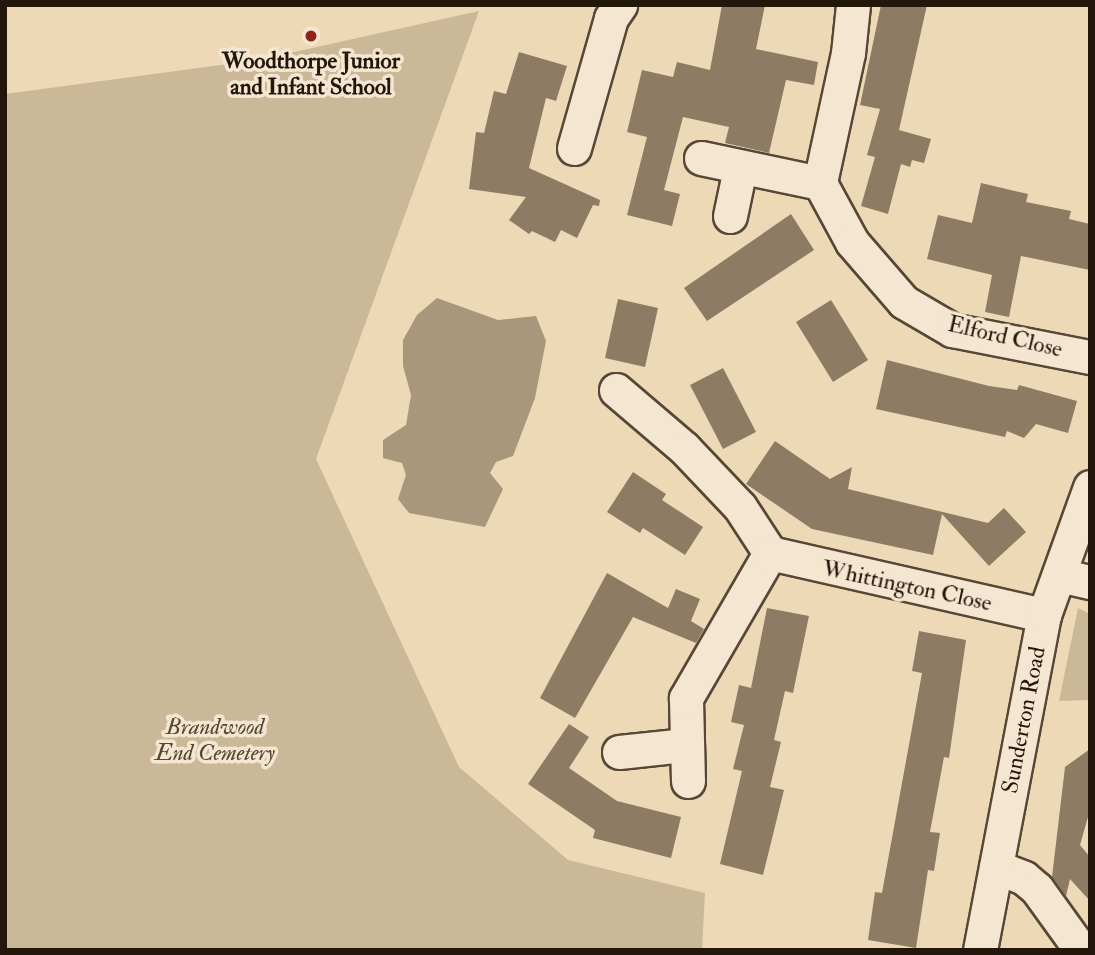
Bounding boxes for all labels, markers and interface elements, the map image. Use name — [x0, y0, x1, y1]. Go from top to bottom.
marker: Woodthorpe Junior and Infant School — [303, 28, 319, 44]
place label: Woodthorpe Junior and Infant School — [222, 47, 400, 101]
street label: Elford Close — [945, 310, 1065, 364]
street label: Whittington Close — [820, 555, 994, 617]
street label: Sunderton Road — [996, 644, 1052, 796]
park label: Brandwood End Cemetery — [155, 713, 275, 767]

